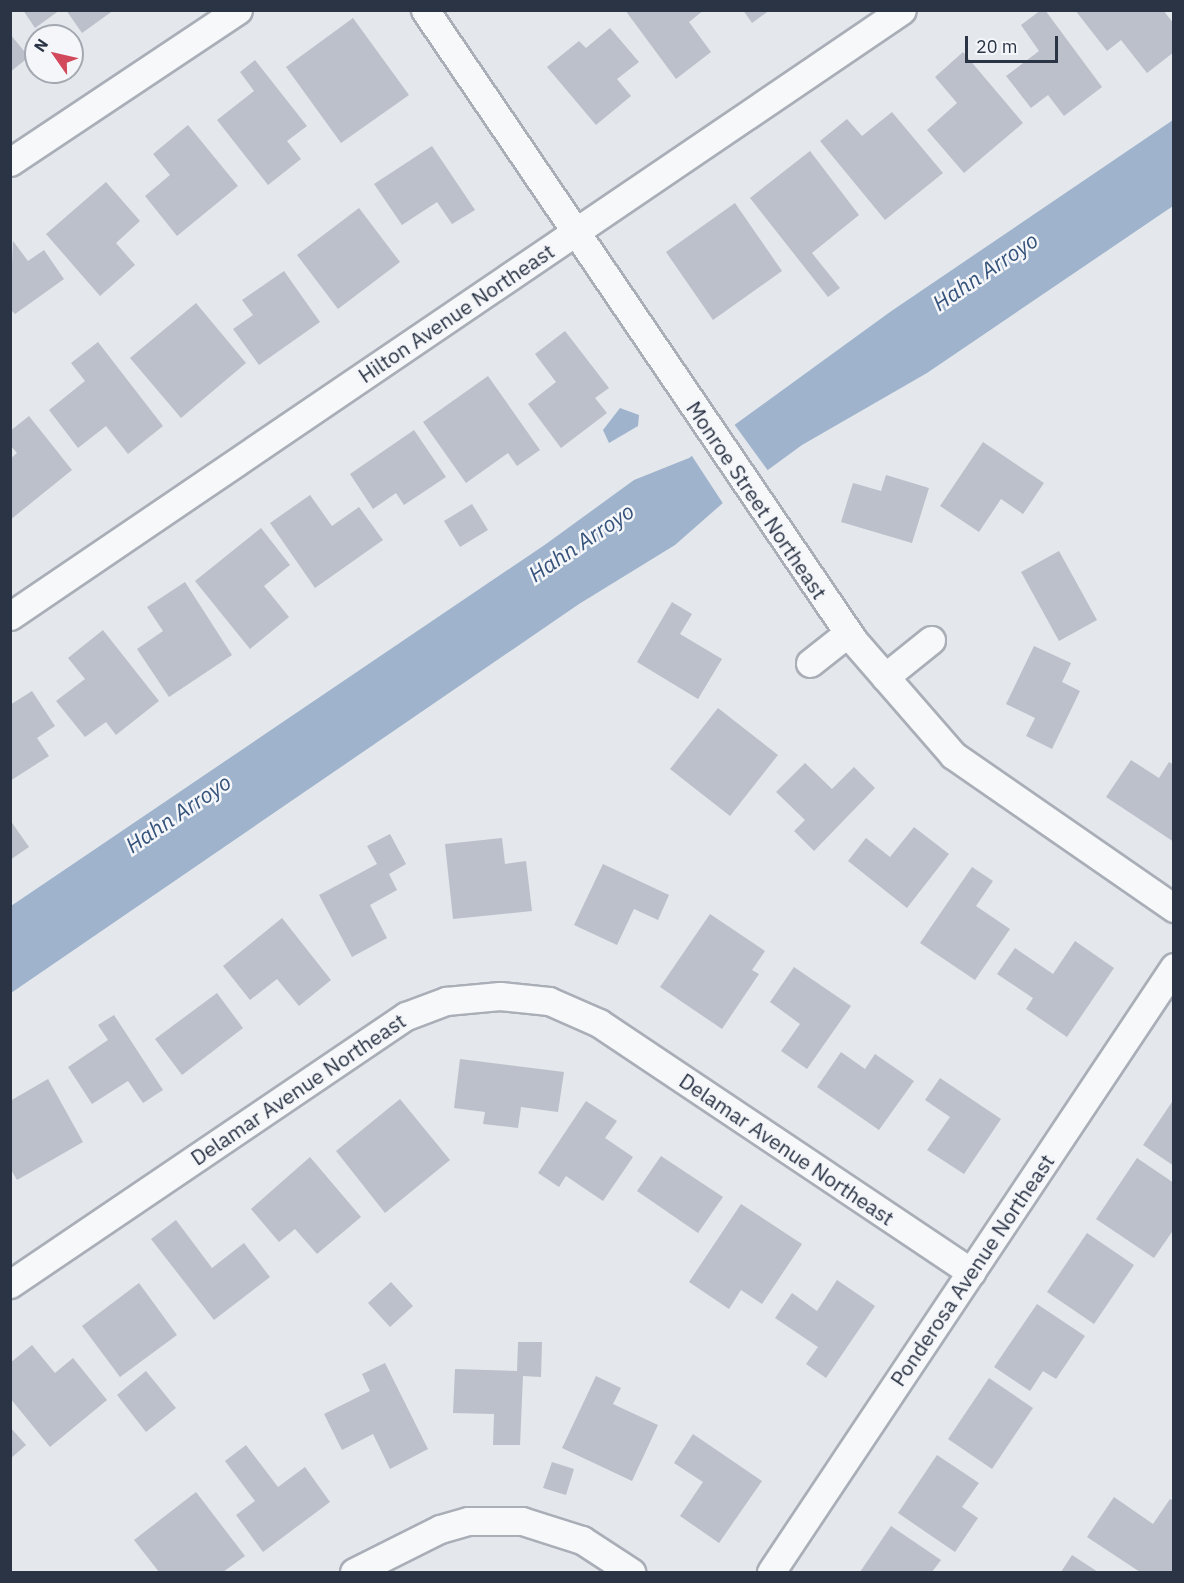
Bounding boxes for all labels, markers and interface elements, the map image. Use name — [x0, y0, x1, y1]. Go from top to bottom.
north arrow — [24, 24, 84, 84]
scale bar — [968, 24, 1061, 62]
text: N — [29, 35, 52, 55]
text: 20 m — [976, 35, 1018, 58]
water label: Hahn Arroyo — [927, 226, 1043, 316]
street label: Hilton Avenue Northeast — [353, 238, 559, 388]
street label: Monroe Street Northeast — [681, 396, 833, 604]
water label: Hahn Arroyo — [523, 497, 639, 587]
water label: Hahn Arroyo — [120, 768, 236, 858]
street label: Delamar Avenue Northeast — [186, 1008, 410, 1170]
street label: Delamar Avenue Northeast — [675, 1068, 899, 1230]
street label: Ponderosa Avenue Northeast — [885, 1149, 1059, 1391]

